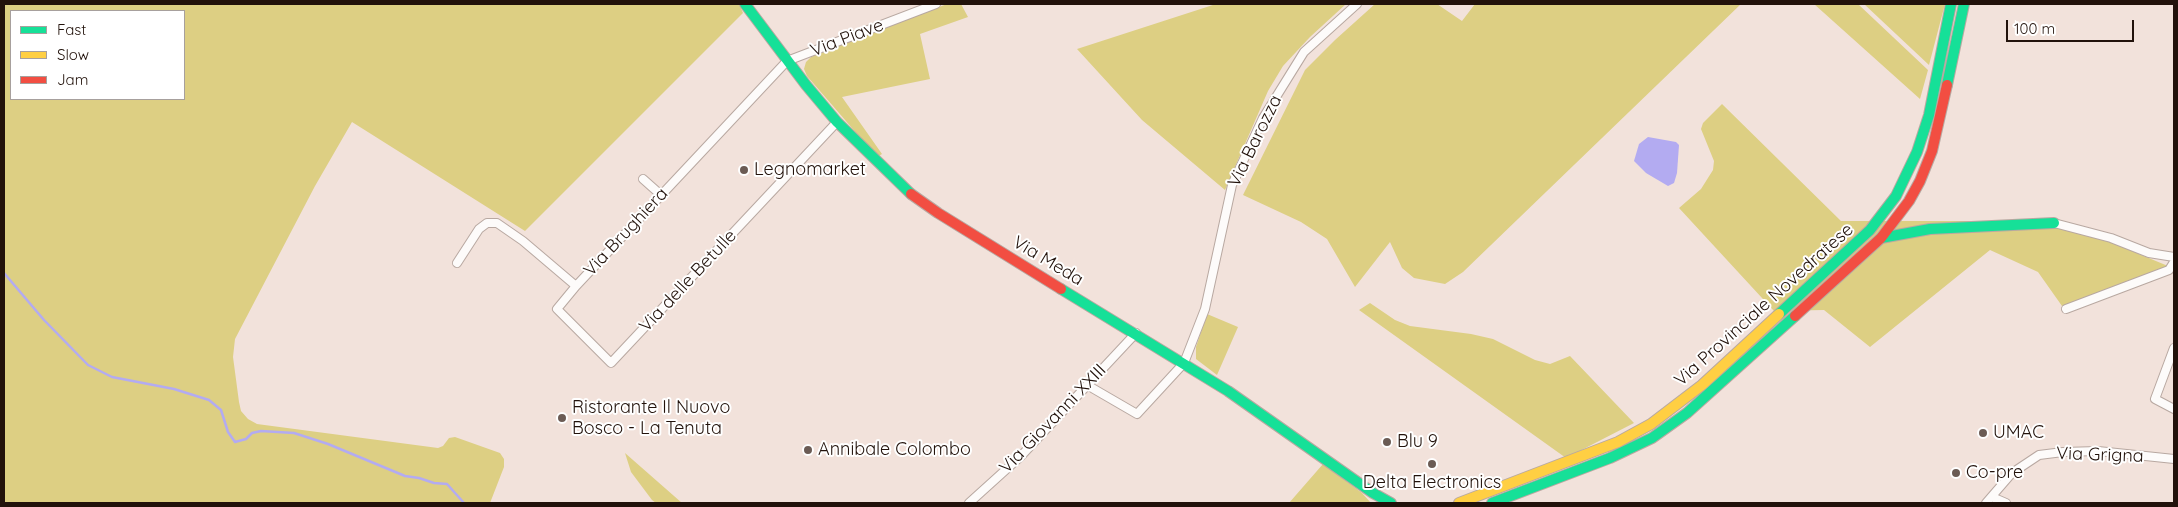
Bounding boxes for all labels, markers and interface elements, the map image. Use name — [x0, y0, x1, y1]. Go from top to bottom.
legend — [10, 10, 185, 100]
scale bar — [2008, 10, 2136, 42]
street label: Via Piave — [807, 14, 887, 62]
text: 100 m — [2014, 19, 2055, 38]
text: Fast — [57, 20, 86, 39]
text: Slow — [57, 45, 89, 64]
text: Jam — [57, 70, 88, 89]
street label: Via Barozza — [1223, 91, 1287, 191]
place label: Legnomarket — [754, 159, 866, 181]
marker: Legnomarket — [738, 164, 750, 176]
street label: Via Brughiera — [579, 183, 673, 281]
street label: Via Provinciale Novedratese — [1670, 219, 1858, 391]
street label: Via delle Betulle — [635, 225, 741, 337]
street label: Via Meda — [1009, 232, 1087, 290]
street label: Via Giovanni XXIII — [995, 360, 1111, 478]
place label: Ristorante Il Nuovo Bosco - La Tenuta — [572, 397, 730, 439]
marker: Ristorante Il Nuovo Bosco - La Tenuta — [556, 412, 568, 424]
place label: UMAC — [1993, 422, 2044, 444]
marker: UMAC — [1977, 427, 1989, 439]
place label: Blu 9 — [1397, 431, 1438, 453]
marker: Blu 9 — [1381, 436, 1393, 448]
place label: Annibale Colombo — [818, 439, 971, 461]
street label: Via Grigna — [2056, 443, 2144, 467]
marker: Annibale Colombo — [802, 444, 814, 456]
marker: Delta Electronics — [1426, 458, 1438, 470]
place label: Co-pre — [1966, 462, 2023, 484]
marker: Co-pre — [1950, 467, 1962, 479]
place label: Delta Electronics — [1363, 472, 1501, 494]

